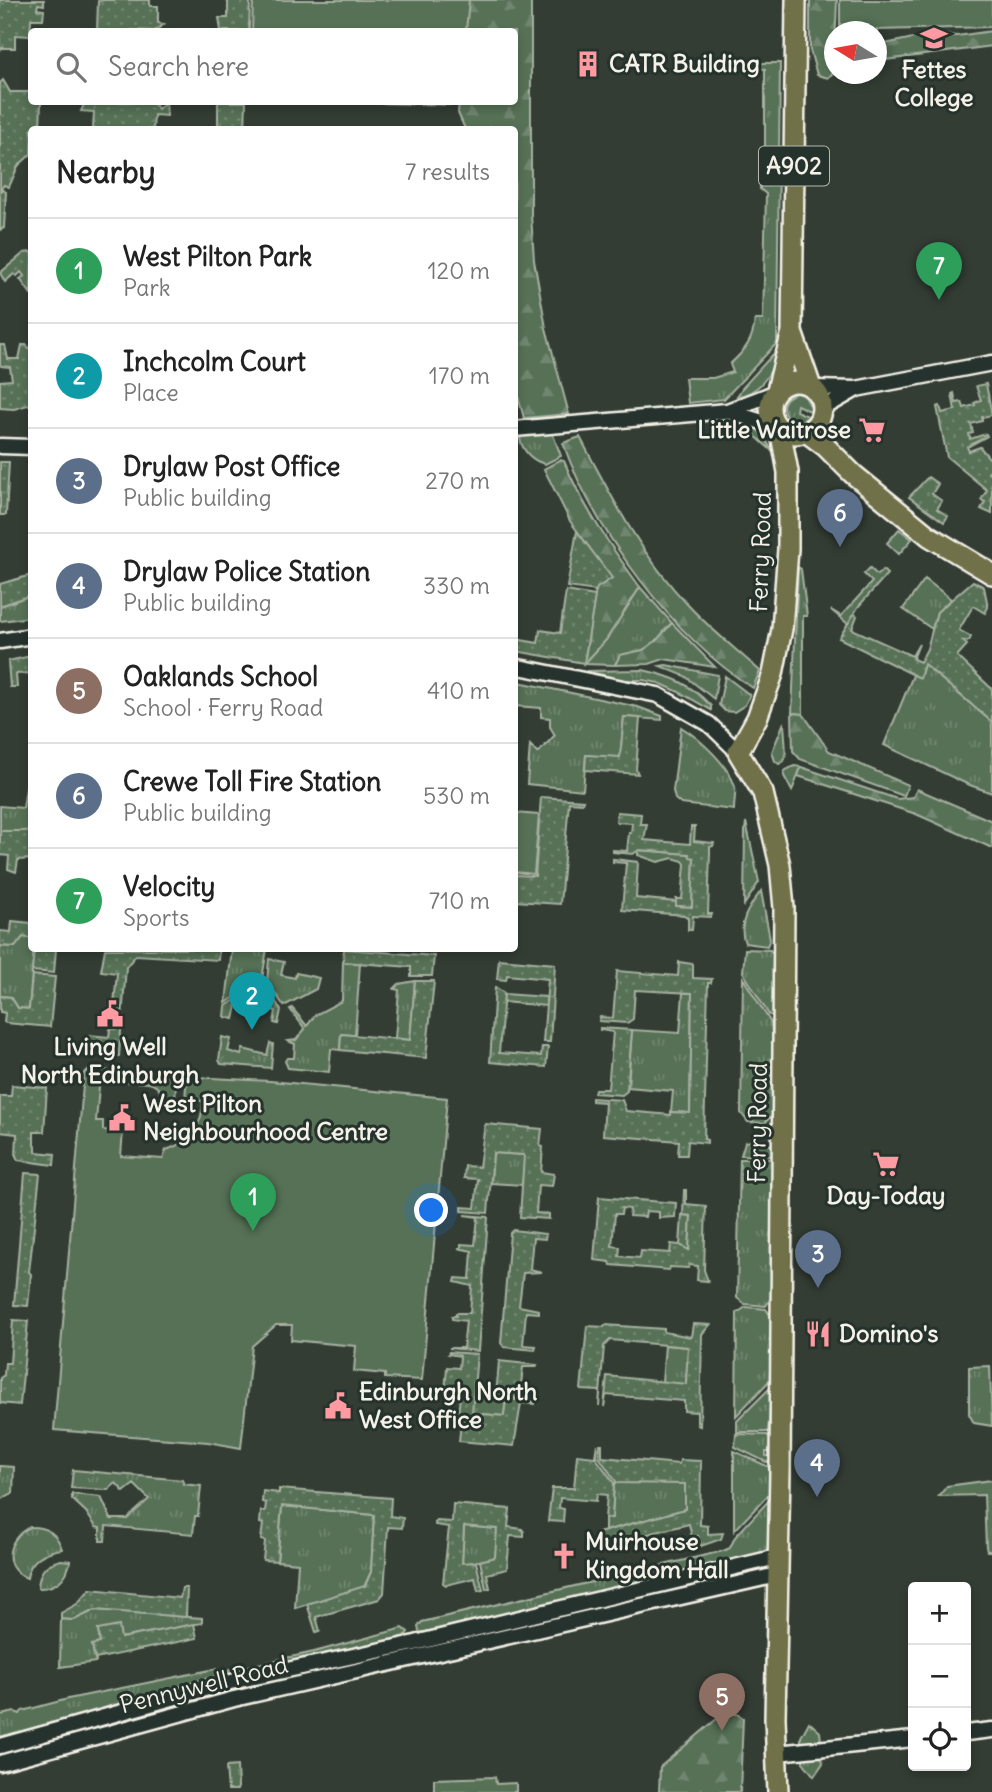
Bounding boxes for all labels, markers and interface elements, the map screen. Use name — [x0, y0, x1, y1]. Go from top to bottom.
north arrow — [824, 21, 887, 84]
school or university icon: Fettes College — [919, 23, 949, 53]
search box — [28, 28, 518, 105]
icon: search — [52, 48, 90, 86]
place label: CATR Building — [609, 48, 760, 78]
building icon: CATR Building — [573, 49, 603, 79]
text: Search here — [108, 50, 249, 83]
place label: Fettes College — [894, 54, 974, 112]
road number: A902 — [759, 146, 829, 186]
text: Nearby — [56, 153, 156, 191]
text: 7 results — [405, 157, 490, 186]
text: West Pilton Park — [123, 240, 312, 273]
pin: 7 — [916, 242, 962, 300]
text: 1 — [74, 256, 84, 285]
text: 120 m — [427, 256, 490, 285]
text: Park — [123, 273, 171, 302]
text: Inchcolm Court — [123, 345, 306, 378]
text: 2 — [73, 361, 85, 390]
text: 170 m — [429, 361, 490, 390]
text: Place — [123, 378, 179, 407]
place label: Little Waitrose — [697, 414, 851, 444]
supermarket icon: Little Waitrose — [857, 415, 887, 445]
text: Drylaw Post Office — [123, 450, 340, 483]
text: 3 — [72, 466, 86, 495]
text: 270 m — [425, 466, 490, 495]
text: Public building — [123, 483, 272, 512]
pin: 6 — [817, 489, 863, 547]
street label: Ferry Road — [743, 491, 777, 613]
text: Drylaw Police Station — [123, 555, 370, 588]
text: 4 — [72, 571, 86, 600]
text: 330 m — [423, 571, 490, 600]
text: Public building — [123, 588, 272, 617]
text: Oaklands School — [123, 660, 318, 693]
text: 5 — [72, 676, 86, 705]
text: 410 m — [427, 676, 490, 705]
text: School · Ferry Road — [123, 693, 323, 722]
text: Crewe Toll Fire Station — [123, 765, 381, 798]
text: 6 — [72, 781, 86, 810]
text: 530 m — [423, 781, 490, 810]
text: Public building — [123, 798, 272, 827]
text: Velocity — [123, 870, 215, 903]
text: 7 — [73, 886, 85, 915]
text: 710 m — [429, 886, 490, 915]
text: Sports — [123, 903, 189, 932]
pin: 2 — [229, 972, 275, 1030]
public building icon: Living Well North Edinburgh — [95, 999, 125, 1029]
place label: Living Well North Edinburgh — [21, 1031, 199, 1089]
street label: Ferry Road — [741, 1063, 773, 1183]
place label: West Pilton Neighbourhood Centre — [143, 1088, 388, 1146]
public building icon: West Pilton Neighbourhood Centre — [107, 1103, 137, 1133]
supermarket icon: Day-Today — [871, 1149, 901, 1179]
pin: 1 — [230, 1173, 276, 1231]
place label: Day-Today — [827, 1180, 945, 1210]
your location — [414, 1193, 448, 1227]
pin: 3 — [795, 1230, 841, 1288]
place label: Domino's — [839, 1318, 939, 1348]
restaurant icon: Domino's — [803, 1319, 833, 1349]
place label: Edinburgh North West Office — [359, 1376, 538, 1434]
public building icon: Edinburgh North West Office — [323, 1391, 353, 1421]
pin: 4 — [794, 1439, 840, 1497]
place label: Muirhouse Kingdom Hall — [585, 1526, 729, 1584]
church icon: Muirhouse Kingdom Hall — [549, 1541, 579, 1571]
map controls — [908, 1582, 971, 1771]
button: + — [908, 1582, 971, 1645]
button: − — [908, 1645, 971, 1708]
street label: Pennywell Road — [117, 1649, 291, 1719]
pin: 5 — [699, 1673, 745, 1731]
button: locate — [908, 1708, 971, 1771]

